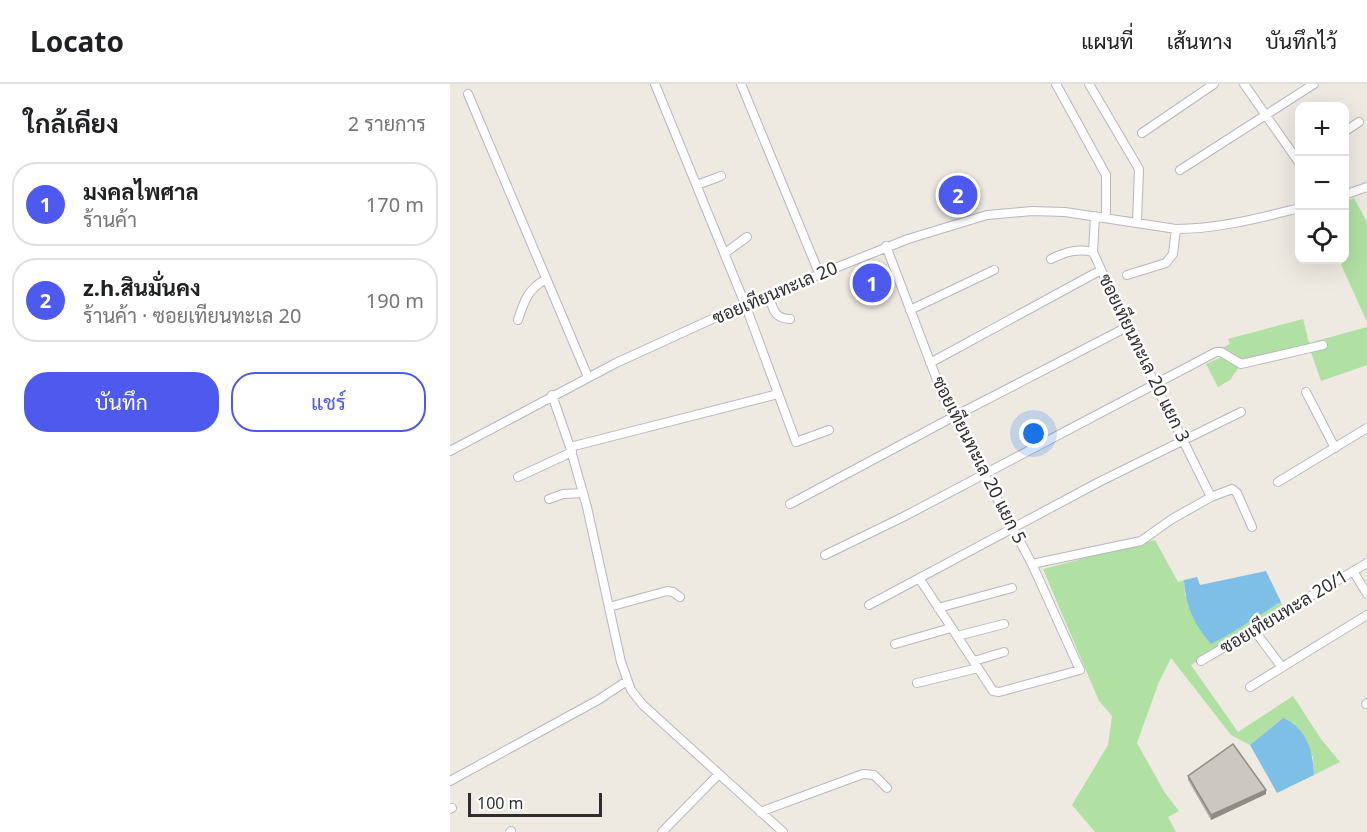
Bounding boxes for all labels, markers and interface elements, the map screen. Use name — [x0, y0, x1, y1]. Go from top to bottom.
text: Locato — [30, 22, 124, 60]
text: แผนที่ — [1081, 27, 1134, 55]
text: เส้นทาง — [1167, 27, 1232, 55]
text: บันทึกไว้ — [1265, 27, 1337, 55]
map controls — [1295, 102, 1349, 264]
button: + — [1295, 102, 1349, 156]
text: ใกล้เคียง — [24, 105, 119, 141]
text: 2 รายการ — [348, 110, 426, 137]
button: − — [1295, 156, 1349, 210]
pin: 2 — [938, 172, 978, 218]
text: มงคลไพศาล — [83, 176, 199, 206]
text: 1 — [40, 191, 51, 218]
text: 170 m — [366, 191, 424, 218]
text: ร้านค้า — [83, 206, 137, 233]
button: locate — [1295, 210, 1349, 264]
street label: ซอยเทียนทะเล 20 — [708, 255, 841, 329]
pin: 1 — [852, 260, 892, 306]
street label: ซอยเทียนทะเล 20 แยก 3 — [1094, 269, 1196, 446]
text: z.h.สินมั่นคง — [83, 272, 201, 302]
text: 2 — [40, 287, 51, 314]
text: 190 m — [366, 287, 424, 314]
text: ร้านค้า · ซอยเทียนทะเล 20 — [83, 302, 301, 329]
button: บันทึก — [24, 372, 219, 432]
button: แชร์ — [231, 372, 426, 432]
street label: ซอยเทียนทะเล 20 แยก 5 — [927, 372, 1032, 547]
your location — [1019, 419, 1048, 448]
street label: ซอยเทียนทะล 20/1 — [1215, 563, 1352, 659]
scale bar — [468, 790, 602, 818]
text: 100 m — [477, 792, 524, 814]

